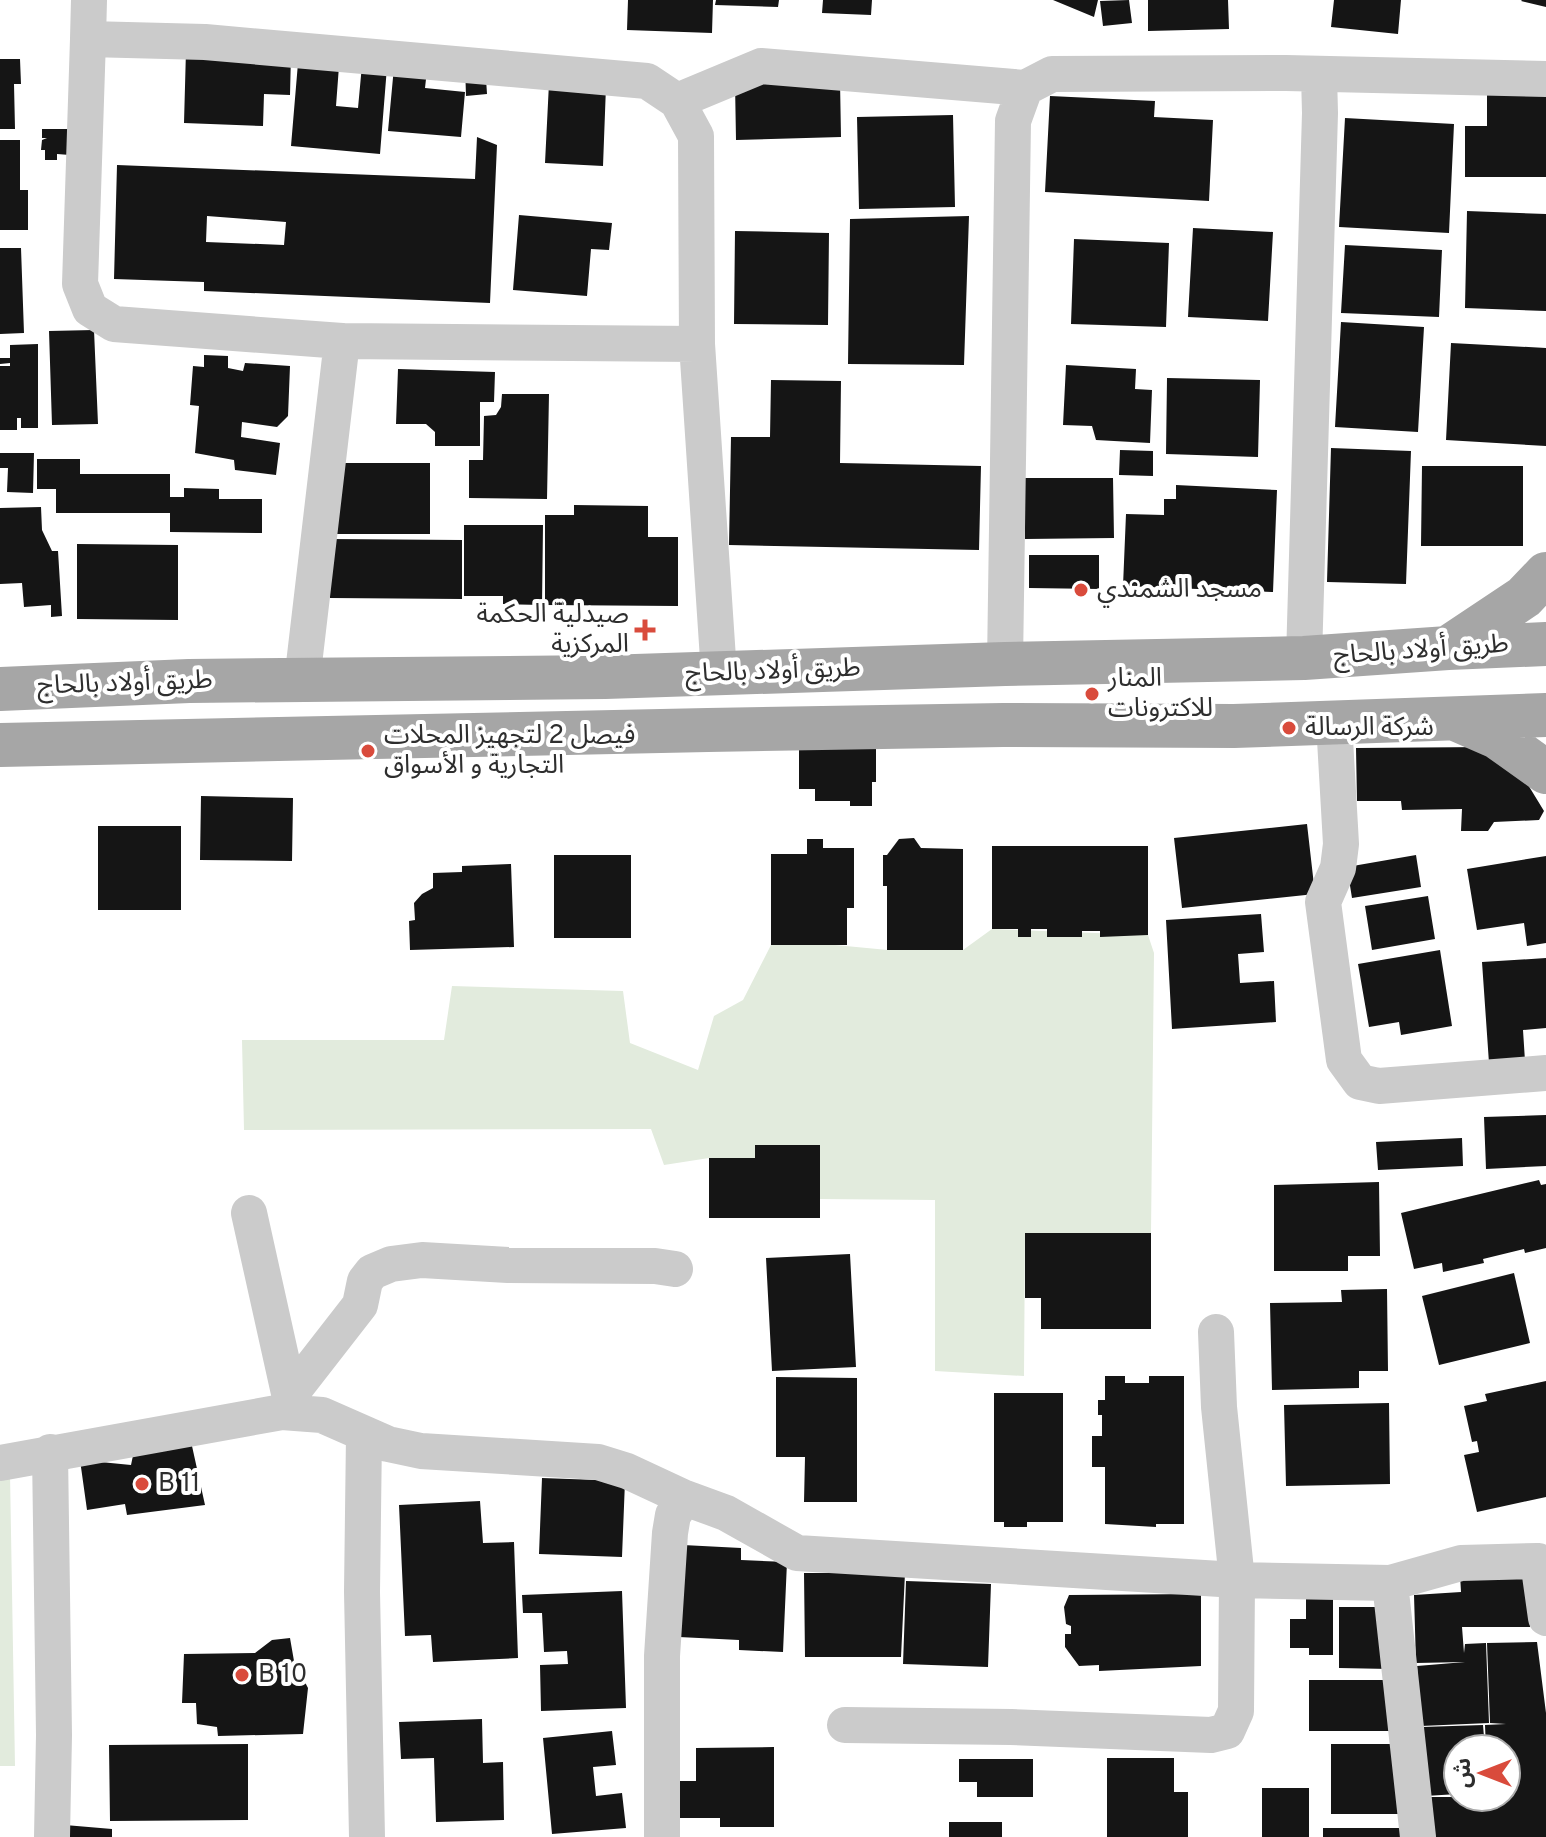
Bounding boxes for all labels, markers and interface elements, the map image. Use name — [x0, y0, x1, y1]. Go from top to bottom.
place label: مسجد الشمندي — [1097, 574, 1262, 608]
marker: مسجد الشمندي — [1072, 581, 1090, 599]
place label: صيدلية الحكمة المركزية — [476, 599, 629, 662]
marker: صيدلية الحكمة المركزية — [636, 621, 654, 639]
street label: طريق أولاد بالحاج — [1332, 626, 1510, 674]
street label: طريق أولاد بالحاج — [685, 650, 861, 692]
street label: طريق أولاد بالحاج — [37, 662, 213, 704]
place label: المنار للاكترونات — [1107, 663, 1213, 726]
marker: المنار للاكترونات — [1083, 685, 1101, 703]
place label: شركة الرسالة — [1305, 712, 1434, 745]
marker: شركة الرسالة — [1280, 719, 1298, 737]
place label: فيصل 2 لتجهيز المحلات التجارية و الأسواق — [384, 720, 635, 783]
marker: فيصل 2 لتجهيز المحلات التجارية و الأسواق — [359, 742, 377, 760]
place label: B 11 — [158, 1468, 201, 1501]
marker: B 11 — [133, 1475, 151, 1493]
place label: B 10 — [258, 1659, 308, 1692]
marker: B 10 — [233, 1666, 251, 1684]
north arrow — [1442, 1733, 1522, 1813]
text: ش — [1451, 1758, 1478, 1788]

